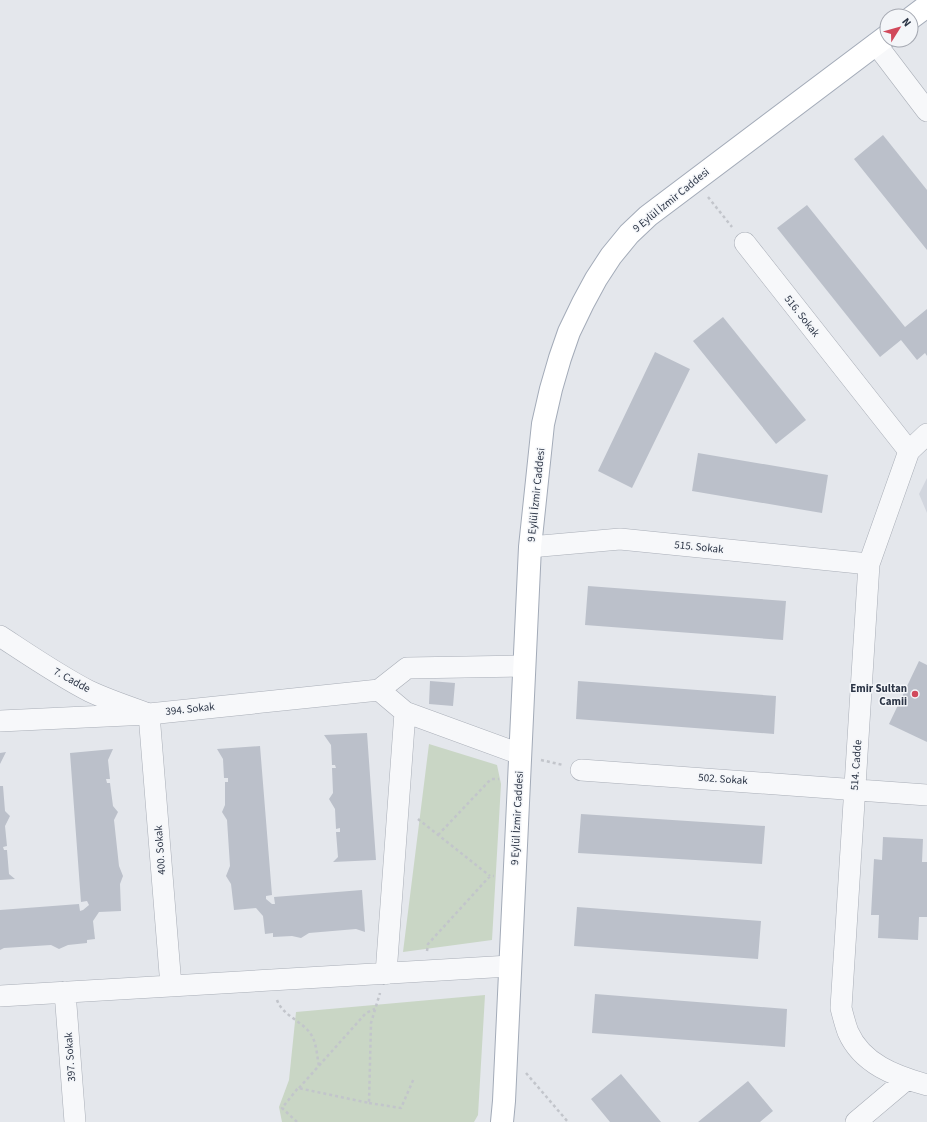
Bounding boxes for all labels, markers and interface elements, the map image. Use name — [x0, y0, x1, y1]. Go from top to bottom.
north arrow — [879, 8, 919, 48]
text: N — [898, 15, 915, 30]
street label: 9 Eylül İzmir Caddesi — [630, 164, 712, 236]
street label: 516. Sokak — [781, 292, 823, 341]
street label: 9 Eylül İzmir Caddesi — [524, 447, 548, 543]
street label: 515. Sokak — [674, 537, 725, 557]
street label: 7. Cadde — [51, 664, 94, 696]
place label: Emir Sultan Camii — [850, 681, 907, 709]
marker: Emir Sultan Camii — [910, 689, 920, 699]
street label: 394. Sokak — [165, 699, 216, 719]
street label: 514. Cadde — [847, 739, 865, 791]
street label: 9 Eylül İzmir Caddesi — [507, 770, 527, 866]
street label: 502. Sokak — [698, 770, 749, 788]
street label: 400. Sokak — [151, 824, 169, 875]
street label: 397. Sokak — [61, 1031, 79, 1082]

